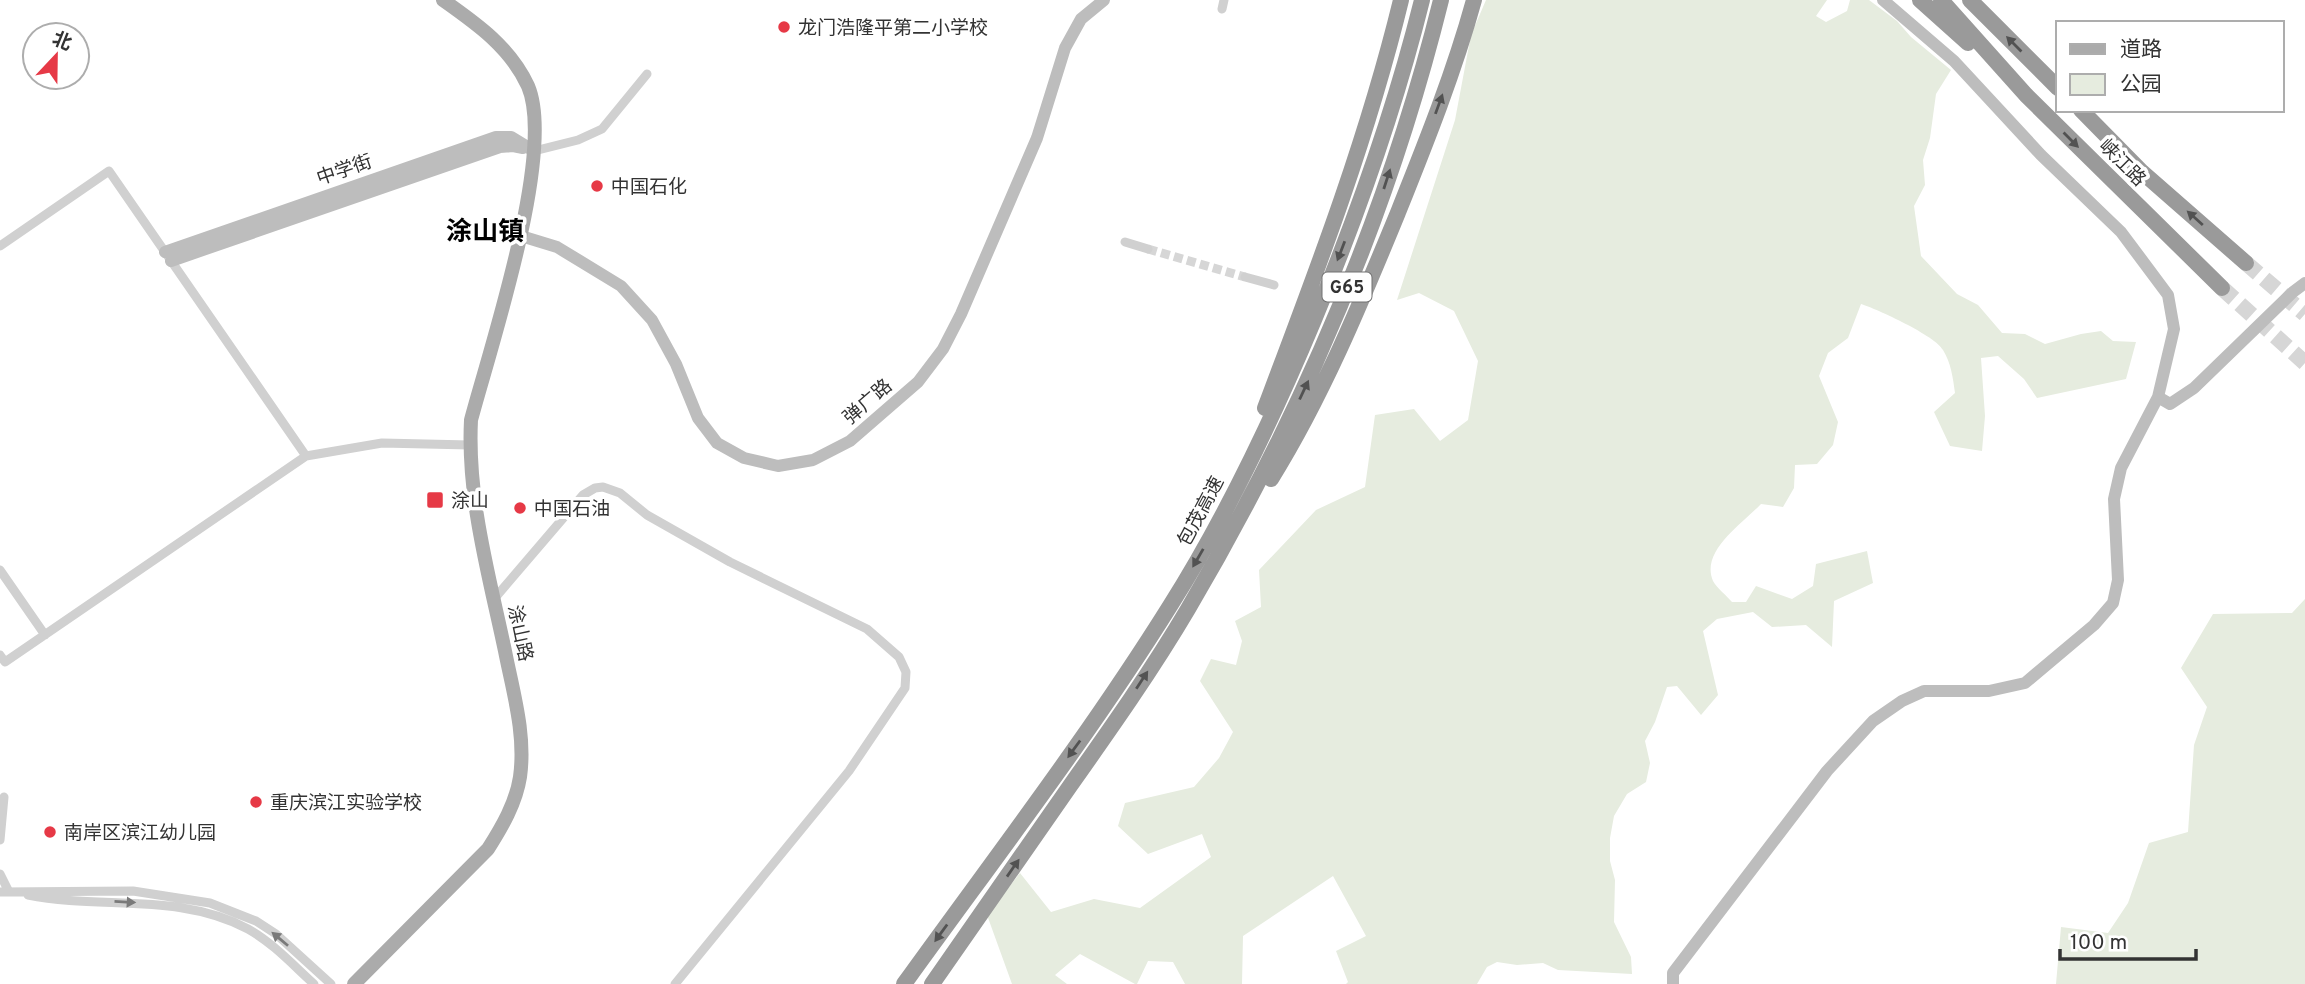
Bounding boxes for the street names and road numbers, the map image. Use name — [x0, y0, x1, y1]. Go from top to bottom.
street label: 峡江路 — [2093, 135, 2150, 192]
street label: 中学街 — [314, 150, 376, 192]
road number: G65 — [1322, 272, 1372, 302]
street label: 弹广路 — [839, 375, 898, 430]
street label: 包茂高速 — [1173, 473, 1230, 551]
street label: 涂山路 — [501, 603, 537, 664]

